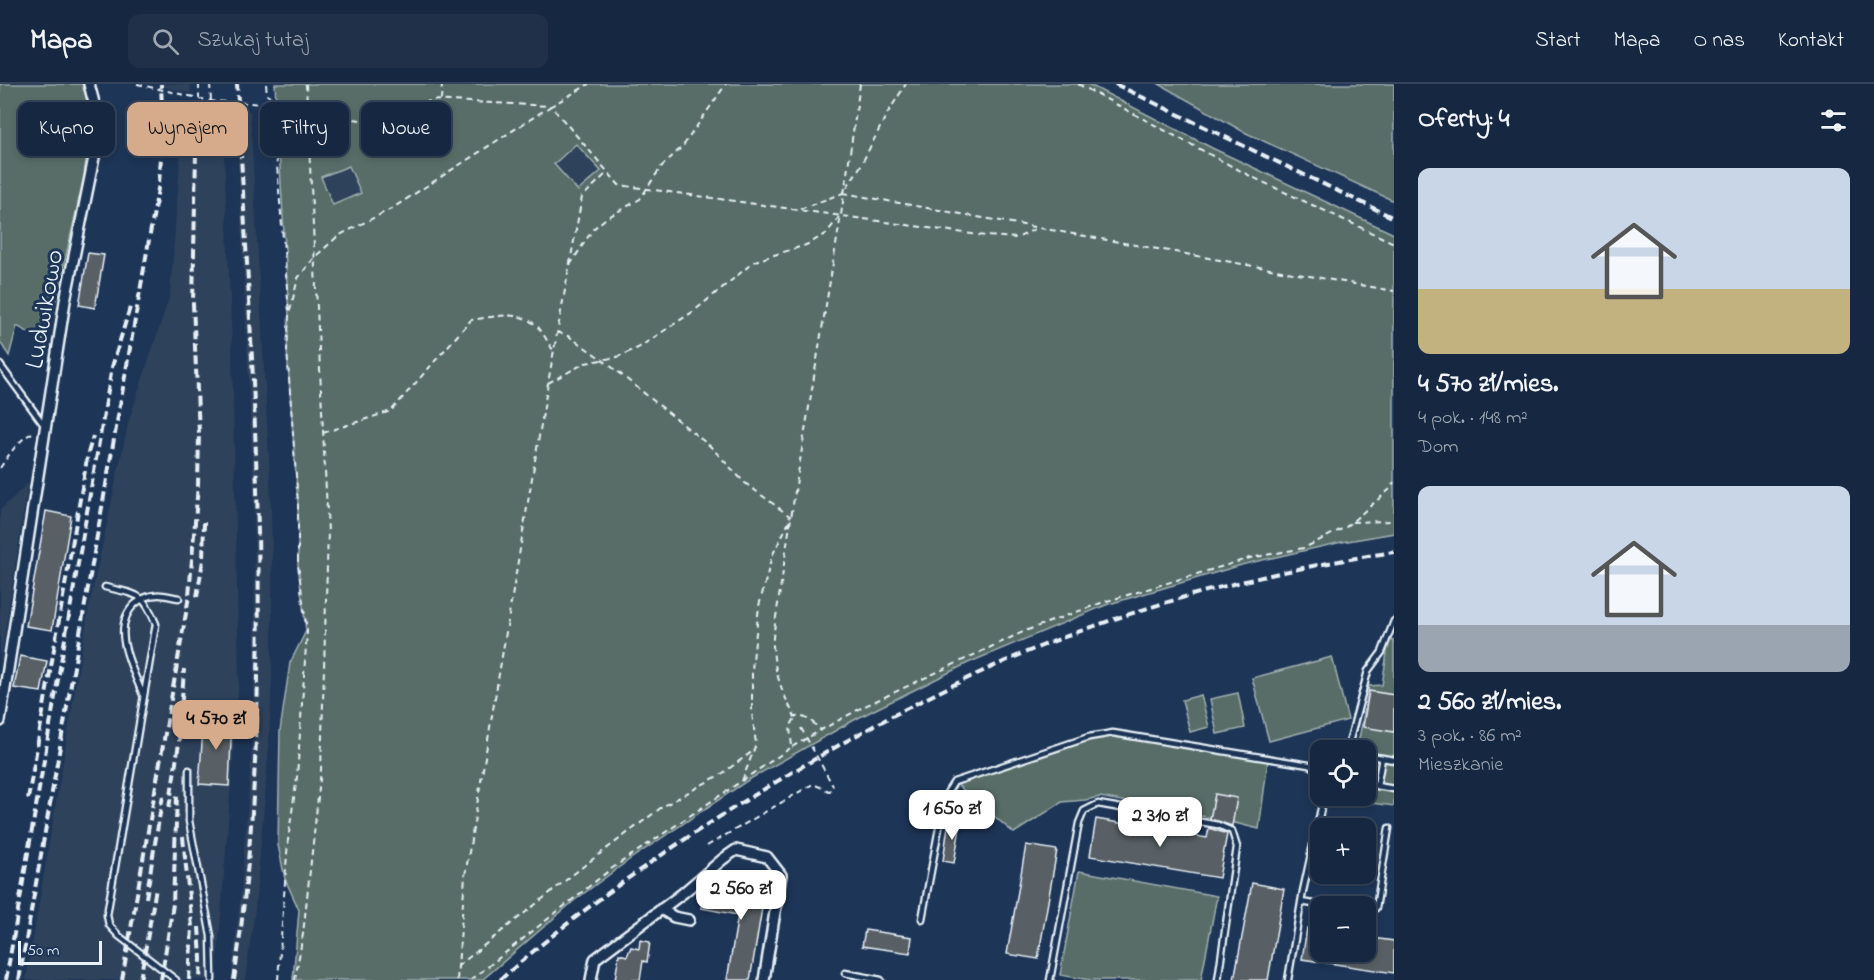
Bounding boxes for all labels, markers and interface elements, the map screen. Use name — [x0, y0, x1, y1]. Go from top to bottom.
search box — [128, 14, 548, 68]
text: Mapa — [30, 21, 92, 62]
icon: search — [149, 25, 182, 58]
text: Szukaj tutaj — [197, 25, 308, 57]
text: Start — [1535, 26, 1581, 56]
text: Mapa — [1614, 26, 1660, 56]
text: O nas — [1693, 26, 1745, 56]
text: Kontakt — [1778, 26, 1844, 56]
text: Oferty: 4 — [1418, 101, 1509, 139]
chip: Kupno — [18, 102, 115, 156]
chip: Wynajem — [127, 102, 248, 156]
chip: Filtry — [260, 102, 349, 156]
chip: Nowe — [361, 102, 451, 156]
icon: filters — [1817, 104, 1850, 137]
icon: home — [1580, 207, 1688, 315]
street label: Ludwikowo — [16, 247, 75, 372]
text: 4 570 zł/mies. — [1418, 366, 1558, 404]
text: 4 pok. · 148 m² — [1418, 404, 1528, 433]
text: Dom — [1418, 433, 1459, 462]
icon: home — [1580, 525, 1688, 633]
text: 2 560 zł/mies. — [1418, 684, 1561, 722]
pin: 4 570 zł — [154, 700, 278, 751]
text: 4 570 zł — [186, 705, 246, 734]
text: 3 pok. · 86 m² — [1418, 722, 1522, 751]
map controls — [1310, 740, 1376, 962]
button: locate — [1310, 740, 1376, 806]
text: Mieszkanie — [1418, 751, 1503, 780]
pin: 1 650 zł — [890, 790, 1014, 841]
text: 1 650 zł — [923, 795, 981, 824]
pin: 2 310 zł — [1098, 797, 1222, 848]
text: 2 310 zł — [1132, 802, 1188, 831]
button: + — [1310, 818, 1376, 884]
pin: 2 560 zł — [679, 870, 803, 921]
text: 2 560 zł — [710, 875, 772, 904]
button: − — [1310, 896, 1376, 962]
scale bar — [18, 938, 102, 966]
text: 50 m — [27, 939, 59, 963]

